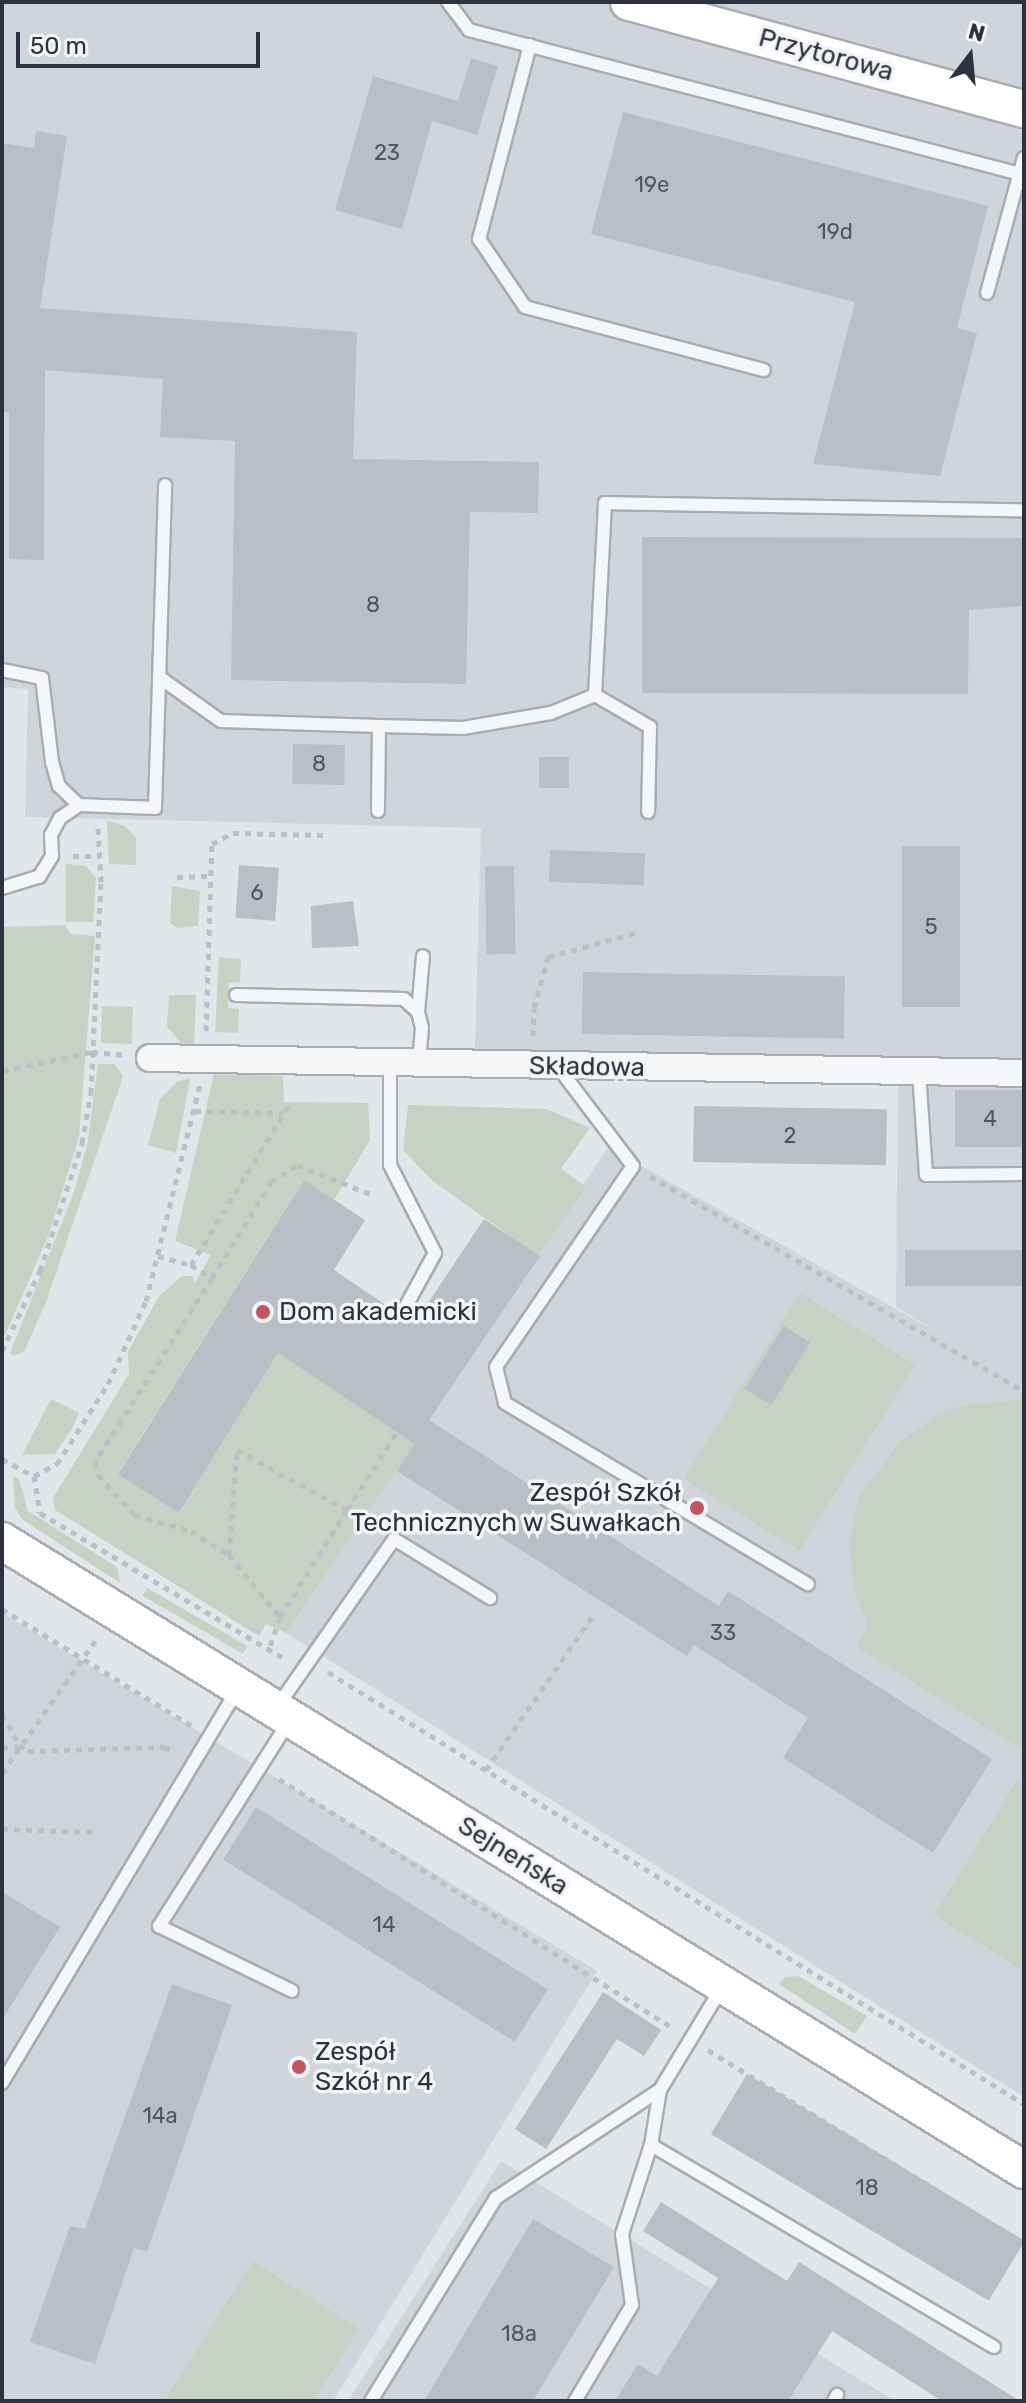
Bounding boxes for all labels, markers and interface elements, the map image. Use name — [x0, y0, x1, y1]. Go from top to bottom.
scale bar — [20, 16, 264, 66]
north arrow — [930, 16, 1010, 96]
text: N — [965, 17, 988, 48]
street label: Przytorowa — [755, 22, 897, 88]
text: 50 m — [30, 32, 87, 60]
house number: 23 — [374, 140, 400, 166]
house number: 19e — [635, 172, 669, 198]
house number: 19d — [817, 219, 853, 245]
house number: 8 — [366, 592, 380, 618]
house number: 8 — [312, 751, 326, 777]
house number: 6 — [250, 880, 264, 906]
house number: 5 — [924, 914, 938, 940]
street label: Składowa — [529, 1050, 645, 1084]
house number: 4 — [983, 1106, 997, 1132]
house number: 2 — [784, 1123, 796, 1149]
place label: Dom akademicki — [279, 1296, 477, 1328]
marker: Dom akademicki — [254, 1303, 272, 1321]
place label: Zespół Szkół Technicznych w Suwałkach — [350, 1477, 681, 1538]
marker: Zespół Szkół Technicznych w Suwałkach — [688, 1499, 706, 1517]
house number: 33 — [710, 1620, 736, 1646]
street label: Sejneńska — [452, 1810, 574, 1902]
house number: 14 — [372, 1912, 396, 1938]
place label: Zespół Szkół nr 4 — [315, 2036, 434, 2098]
marker: Zespół Szkół nr 4 — [290, 2058, 308, 2076]
house number: 14a — [142, 2103, 178, 2129]
house number: 18 — [855, 2175, 879, 2201]
house number: 18a — [501, 2321, 537, 2347]

